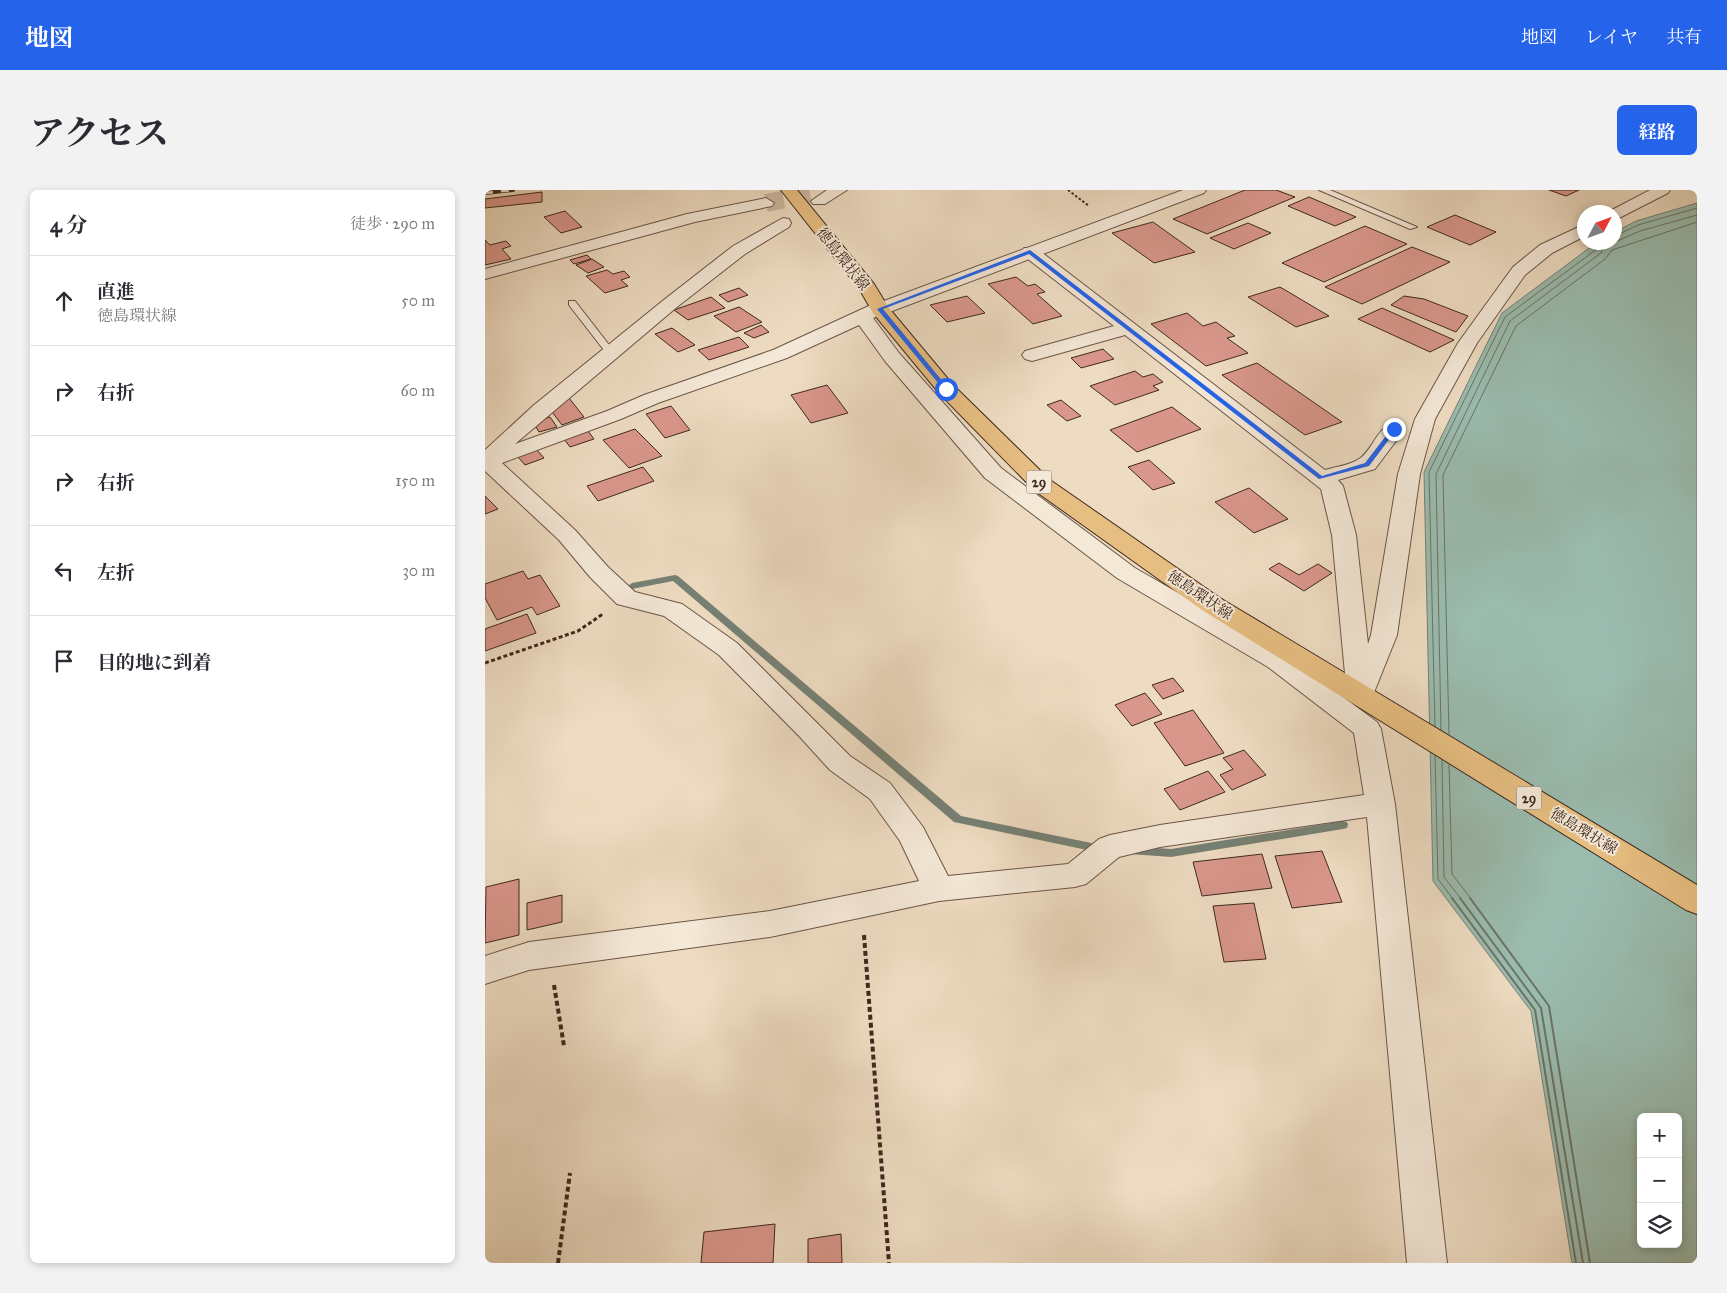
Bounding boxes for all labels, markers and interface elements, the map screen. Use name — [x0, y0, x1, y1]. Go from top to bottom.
text: 地図 — [25, 23, 73, 53]
text: 地図 — [1521, 26, 1557, 48]
text: レイヤ — [1585, 26, 1638, 48]
text: 共有 — [1666, 26, 1702, 48]
button: 経路 — [1617, 105, 1697, 155]
text: アクセス — [30, 112, 169, 155]
north arrow — [1577, 205, 1622, 250]
text: 4 分 — [50, 212, 87, 238]
text: 徒歩 · 290 m — [350, 214, 435, 233]
street label: 徳島環状線 — [813, 224, 873, 294]
text: 直進 — [97, 280, 135, 303]
icon: ahead — [50, 287, 78, 315]
text: 50 m — [401, 291, 435, 310]
text: 徳島環状線 — [97, 306, 177, 325]
icon: right — [50, 377, 78, 405]
route start — [935, 378, 958, 401]
text: 右折 — [97, 381, 135, 404]
text: 60 m — [401, 381, 435, 400]
route end — [1383, 418, 1406, 441]
icon: right — [50, 467, 78, 495]
road number: 29 — [1027, 470, 1051, 494]
text: 右折 — [97, 471, 135, 494]
text: 150 m — [395, 471, 435, 490]
icon: left — [50, 557, 78, 585]
text: 左折 — [97, 561, 135, 584]
text: 30 m — [402, 561, 435, 580]
street label: 徳島環状線 — [1164, 567, 1236, 623]
icon: arrive — [50, 647, 78, 675]
text: 目的地に到着 — [97, 651, 211, 674]
road number: 29 — [1517, 786, 1541, 810]
street label: 徳島環状線 — [1547, 804, 1621, 858]
map controls — [1637, 1113, 1682, 1248]
button: + — [1637, 1113, 1682, 1158]
button: − — [1637, 1158, 1682, 1203]
button: layers — [1637, 1203, 1682, 1248]

